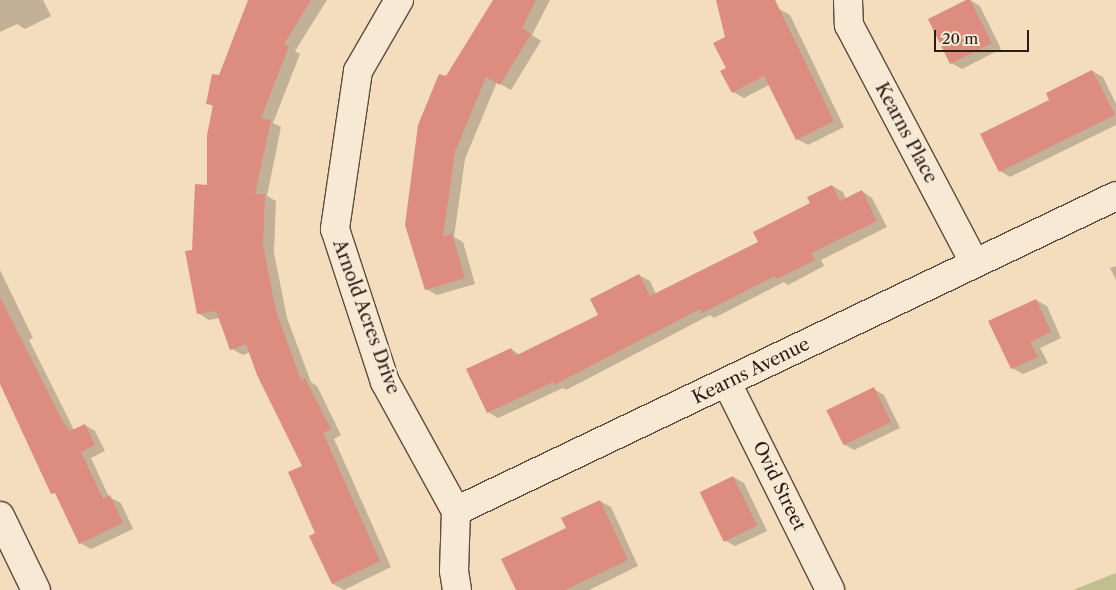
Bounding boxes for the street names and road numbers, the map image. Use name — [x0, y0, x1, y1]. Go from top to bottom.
street label: Kearns Place — [870, 79, 942, 187]
street label: Arnold Acres Drive — [328, 236, 404, 398]
street label: Kearns Avenue — [688, 333, 814, 409]
street label: Ovid Street — [748, 438, 810, 534]

